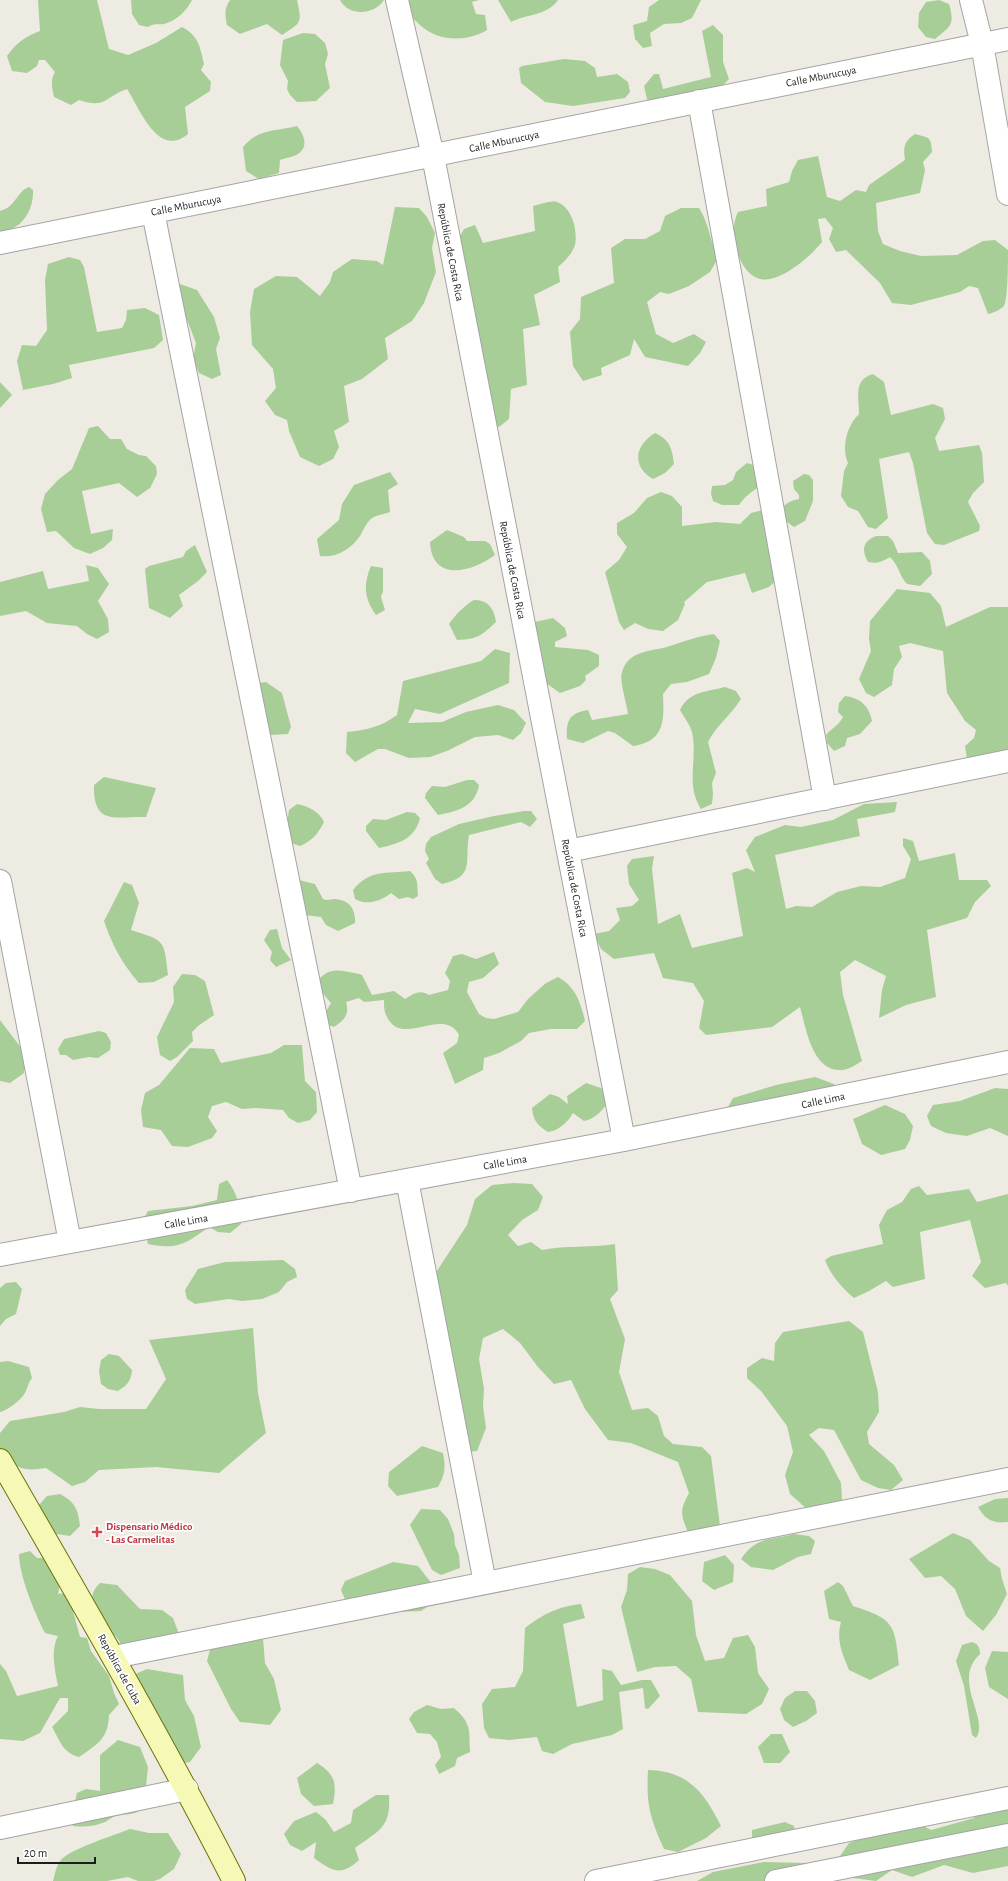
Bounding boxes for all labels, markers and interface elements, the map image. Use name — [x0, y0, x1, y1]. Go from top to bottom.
street label: Calle Mburucuya — [785, 64, 857, 89]
street label: Calle Mburucuya — [468, 129, 540, 154]
street label: Calle Mburucuya — [150, 193, 222, 218]
street label: República de Costa Rica — [436, 202, 465, 302]
street label: República de Costa Rica — [498, 520, 527, 620]
street label: República de Costa Rica — [560, 838, 589, 938]
street label: Calle Lima — [800, 1091, 846, 1110]
street label: Calle Lima — [482, 1153, 528, 1172]
street label: Calle Lima — [163, 1212, 209, 1231]
place label: Dispensario Médico - Las Carmelitas — [106, 1521, 193, 1545]
marker: Dispensario Médico - Las Carmelitas — [91, 1526, 103, 1538]
street label: República de Cuba — [96, 1632, 143, 1706]
scale bar — [18, 1839, 95, 1865]
text: 20 m — [24, 1847, 47, 1859]

